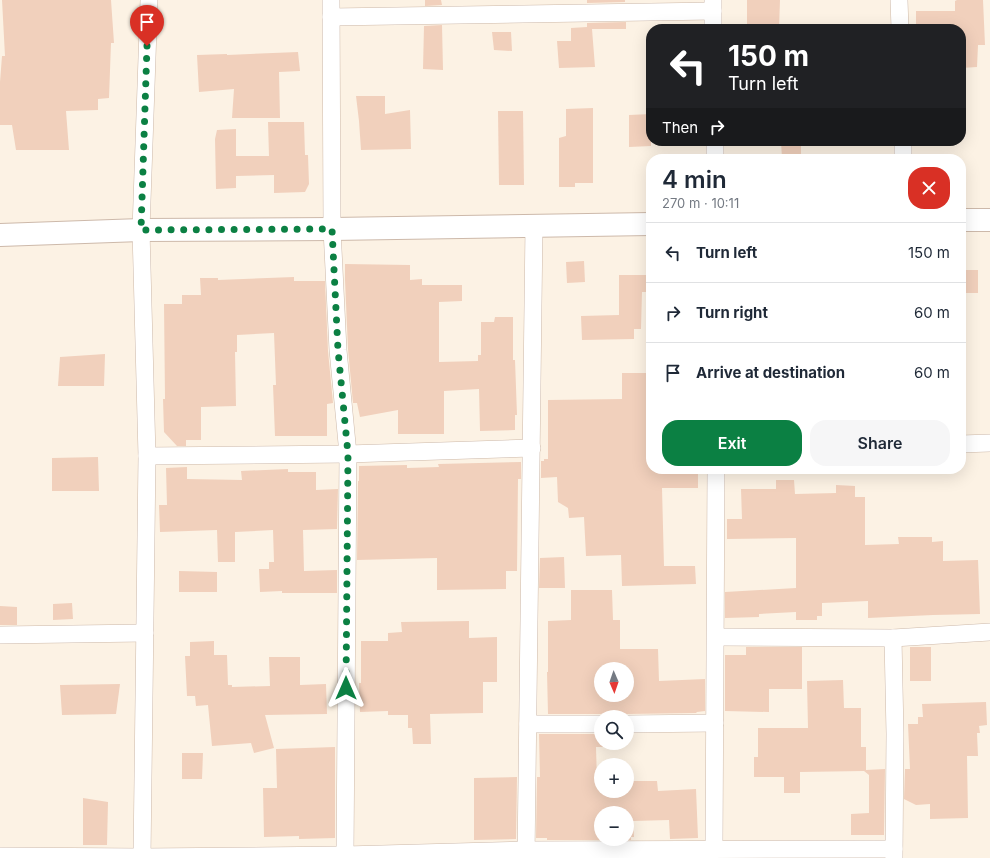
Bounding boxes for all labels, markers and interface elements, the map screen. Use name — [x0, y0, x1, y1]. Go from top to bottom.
pin — [130, 5, 164, 46]
icon: arrive — [136, 11, 158, 33]
text: 150 m — [728, 39, 809, 73]
icon: left — [662, 40, 714, 92]
text: Turn left — [728, 73, 798, 94]
icon: right — [706, 116, 728, 138]
text: Then — [662, 118, 698, 137]
text: 4 min — [662, 165, 727, 194]
button: close — [908, 167, 950, 209]
text: 270 m · 10:11 — [662, 195, 739, 211]
icon: left — [662, 242, 684, 264]
text: Turn left — [696, 243, 757, 262]
text: 150 m — [908, 243, 950, 262]
icon: right — [662, 302, 684, 324]
text: Turn right — [696, 303, 768, 322]
text: 60 m — [914, 303, 950, 322]
icon: arrive — [662, 362, 684, 384]
text: Arrive at destination — [696, 363, 845, 382]
text: 60 m — [914, 363, 950, 382]
button: Exit — [662, 420, 802, 466]
button: Share — [810, 420, 950, 466]
north arrow — [594, 662, 634, 702]
map controls — [594, 662, 634, 846]
position arrow — [325, 667, 367, 709]
button: search — [594, 710, 634, 750]
button: + — [594, 758, 634, 798]
button: − — [594, 806, 634, 846]

